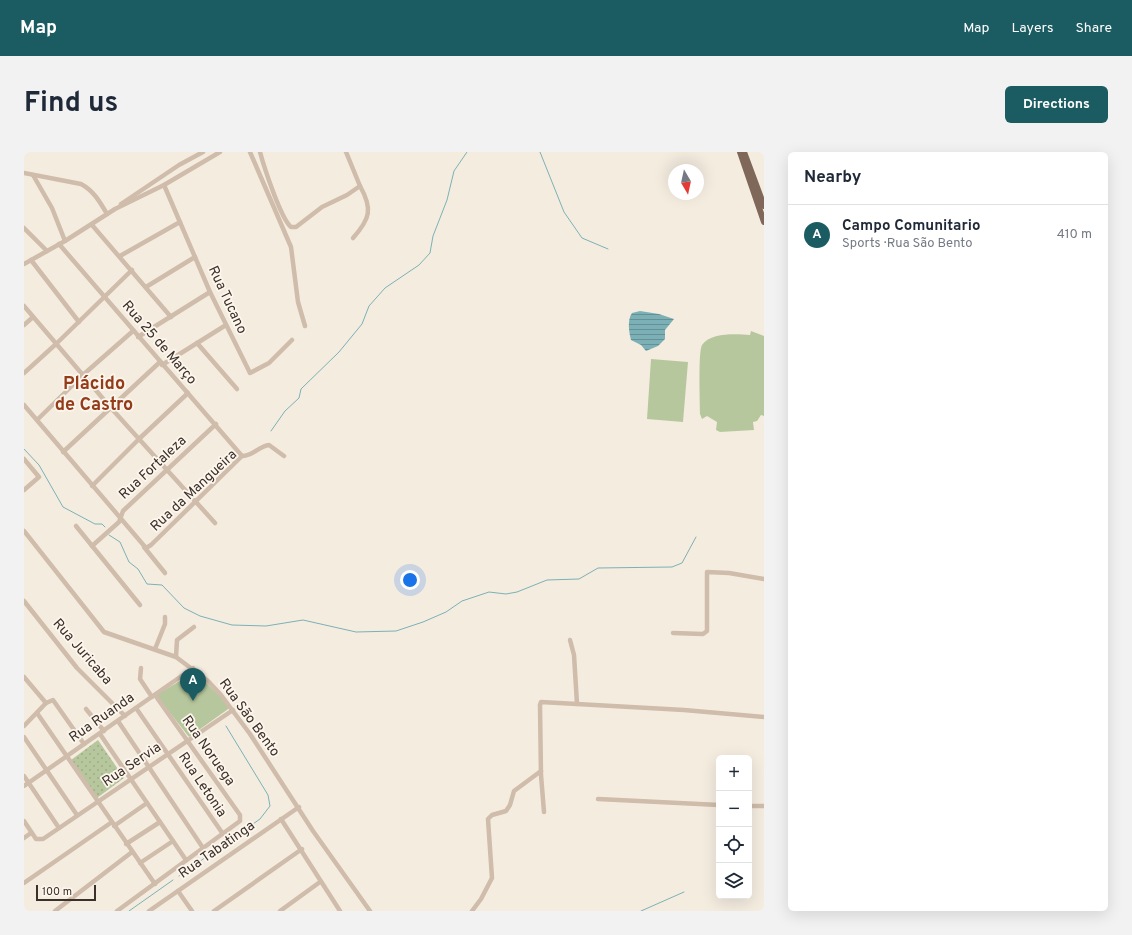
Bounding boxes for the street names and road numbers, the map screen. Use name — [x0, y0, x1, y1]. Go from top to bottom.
street label: Rua Tucano — [204, 263, 250, 337]
street label: Rua 25 de Março — [118, 298, 200, 388]
street label: Rua Fortaleza — [116, 432, 190, 504]
street label: Rua da Mangueira — [147, 447, 241, 535]
street label: Rua Juricaba — [49, 615, 115, 689]
street label: Rua São Bento — [215, 676, 283, 760]
street label: Rua Ruanda — [66, 689, 138, 747]
street label: Rua Noruega — [178, 713, 238, 789]
street label: Rua Servia — [99, 739, 165, 791]
street label: Rua Letonia — [174, 749, 230, 821]
street label: Rua Tabatinga — [176, 818, 258, 882]

